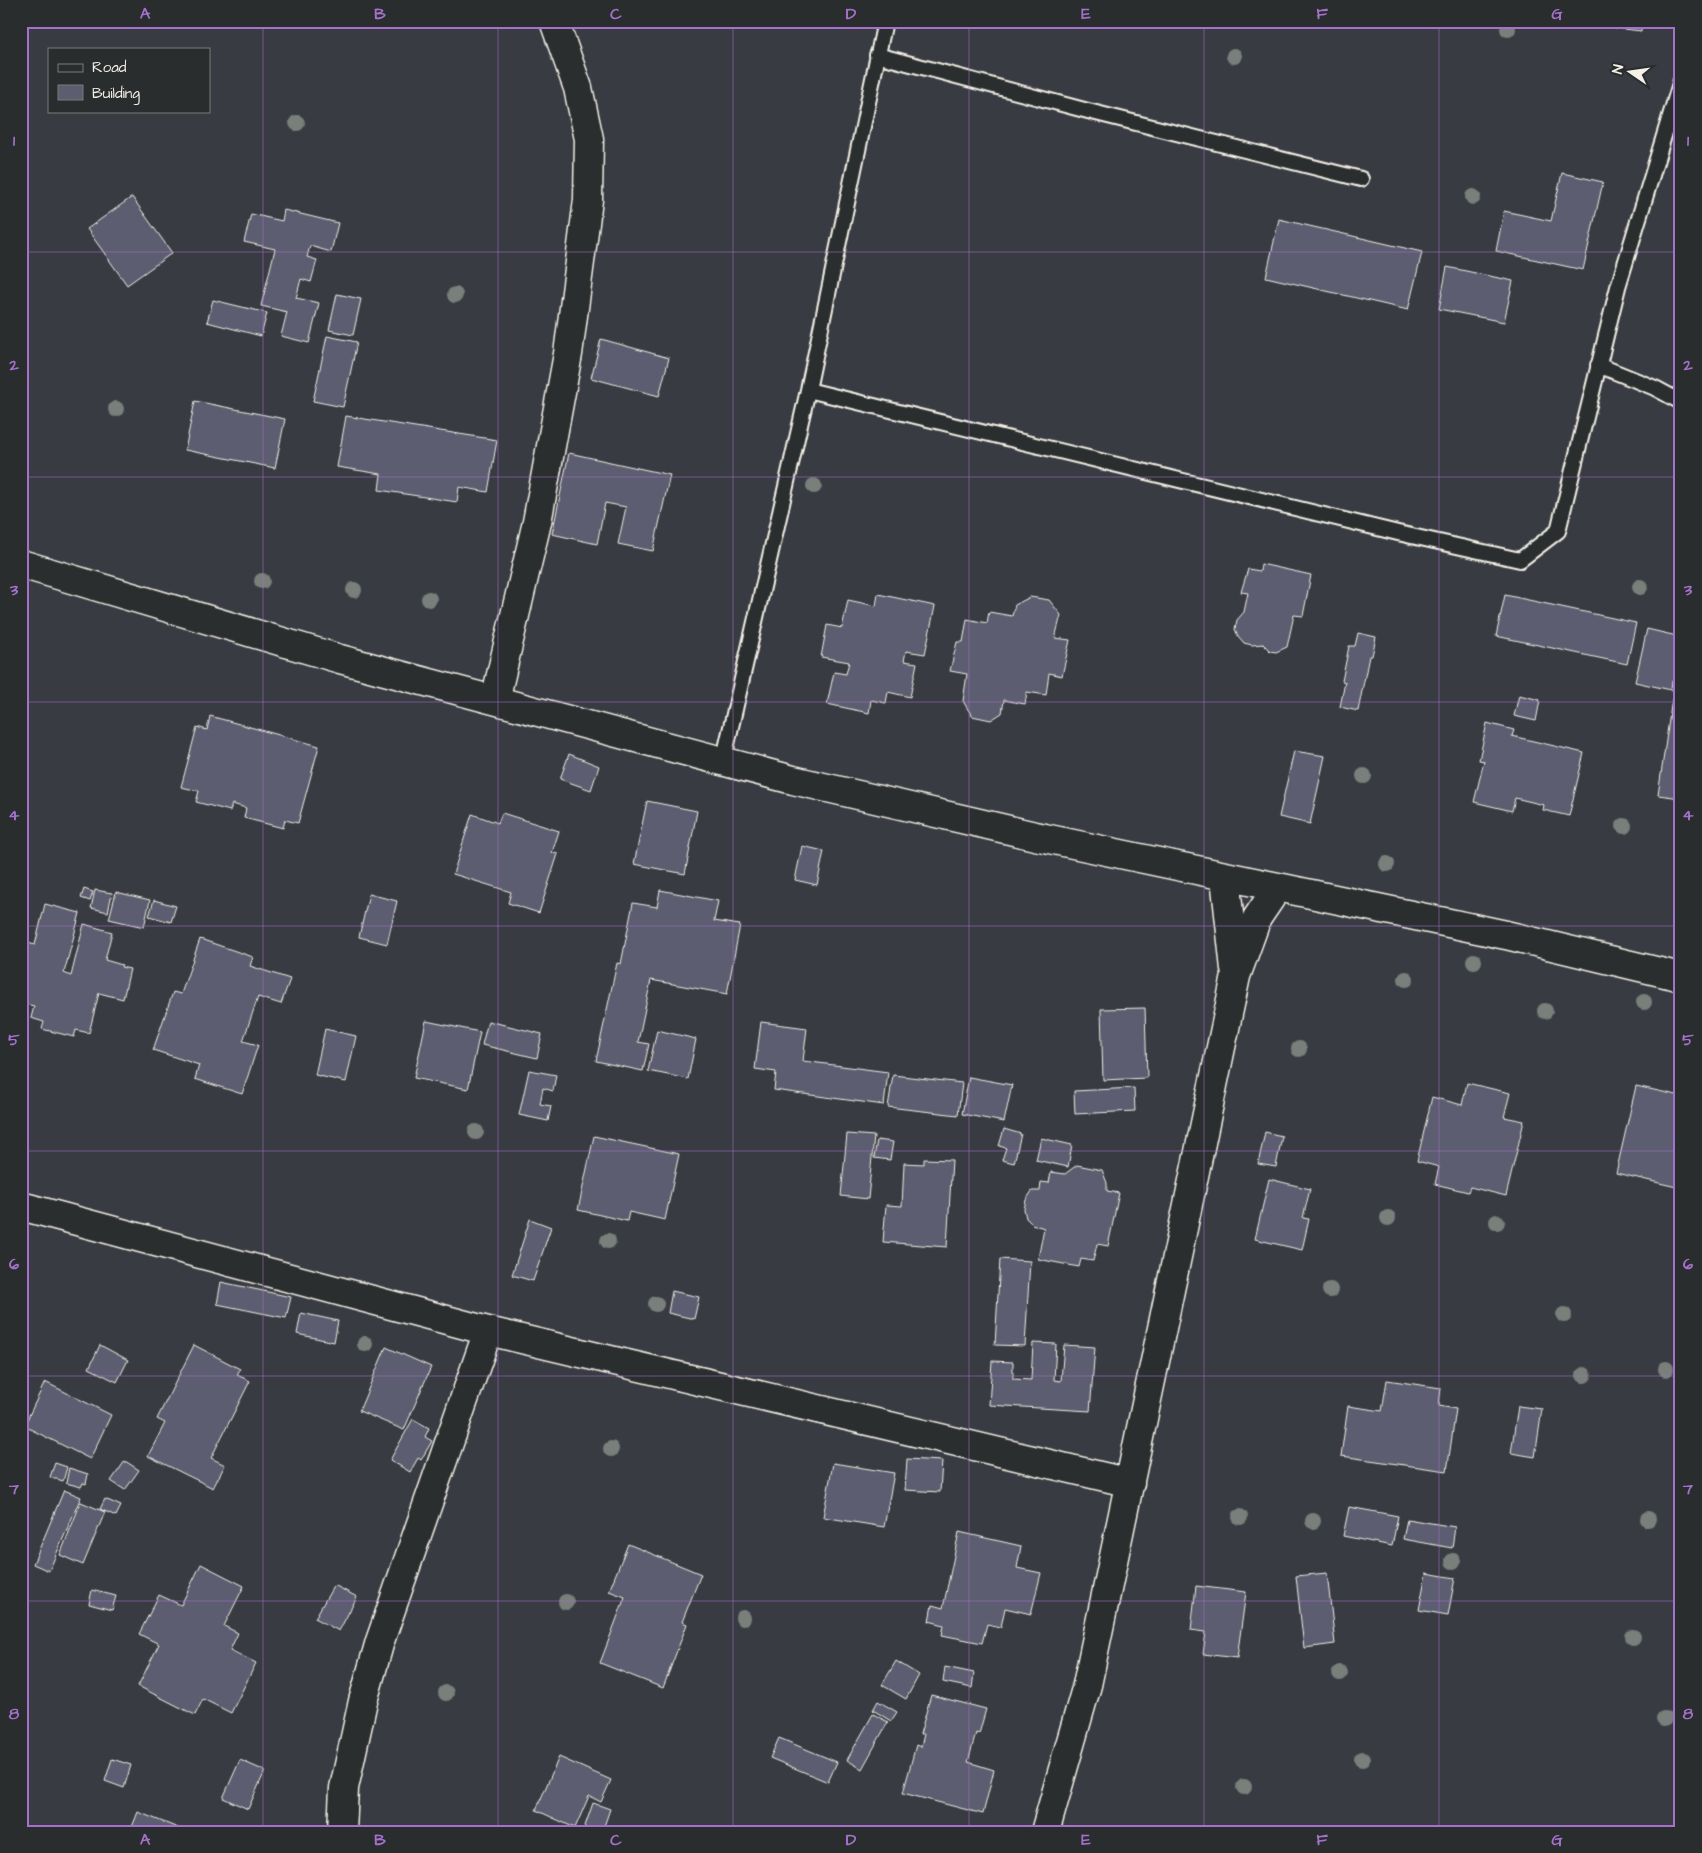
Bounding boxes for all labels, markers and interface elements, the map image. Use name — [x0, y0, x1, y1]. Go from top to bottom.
text: A — [140, 3, 151, 25]
text: B — [374, 3, 386, 25]
text: C — [610, 3, 622, 25]
text: D — [846, 3, 857, 25]
text: E — [1081, 3, 1091, 25]
text: F — [1316, 3, 1328, 25]
text: G — [1551, 3, 1563, 25]
legend — [48, 48, 210, 112]
north arrow — [1604, 48, 1654, 98]
text: Road — [92, 57, 127, 78]
text: N — [1608, 63, 1629, 76]
text: Building — [92, 83, 140, 105]
text: 1 — [13, 130, 16, 152]
text: 1 — [1687, 130, 1690, 152]
text: 2 — [8, 354, 19, 376]
text: 2 — [1682, 354, 1693, 376]
text: 3 — [9, 579, 19, 601]
text: 3 — [1683, 579, 1693, 601]
text: 4 — [9, 804, 20, 826]
text: 4 — [1683, 804, 1694, 826]
text: 5 — [8, 1029, 20, 1051]
text: 5 — [1682, 1029, 1694, 1051]
text: 6 — [9, 1253, 19, 1275]
text: 6 — [1683, 1253, 1693, 1275]
text: 7 — [8, 1478, 19, 1500]
text: 7 — [1682, 1478, 1693, 1500]
text: 8 — [9, 1703, 20, 1725]
text: 8 — [1683, 1703, 1694, 1725]
text: A — [140, 1829, 151, 1851]
text: B — [374, 1829, 386, 1851]
text: C — [610, 1829, 622, 1851]
text: D — [846, 1829, 857, 1851]
text: E — [1081, 1829, 1091, 1851]
text: F — [1316, 1829, 1328, 1851]
text: G — [1551, 1829, 1563, 1851]

